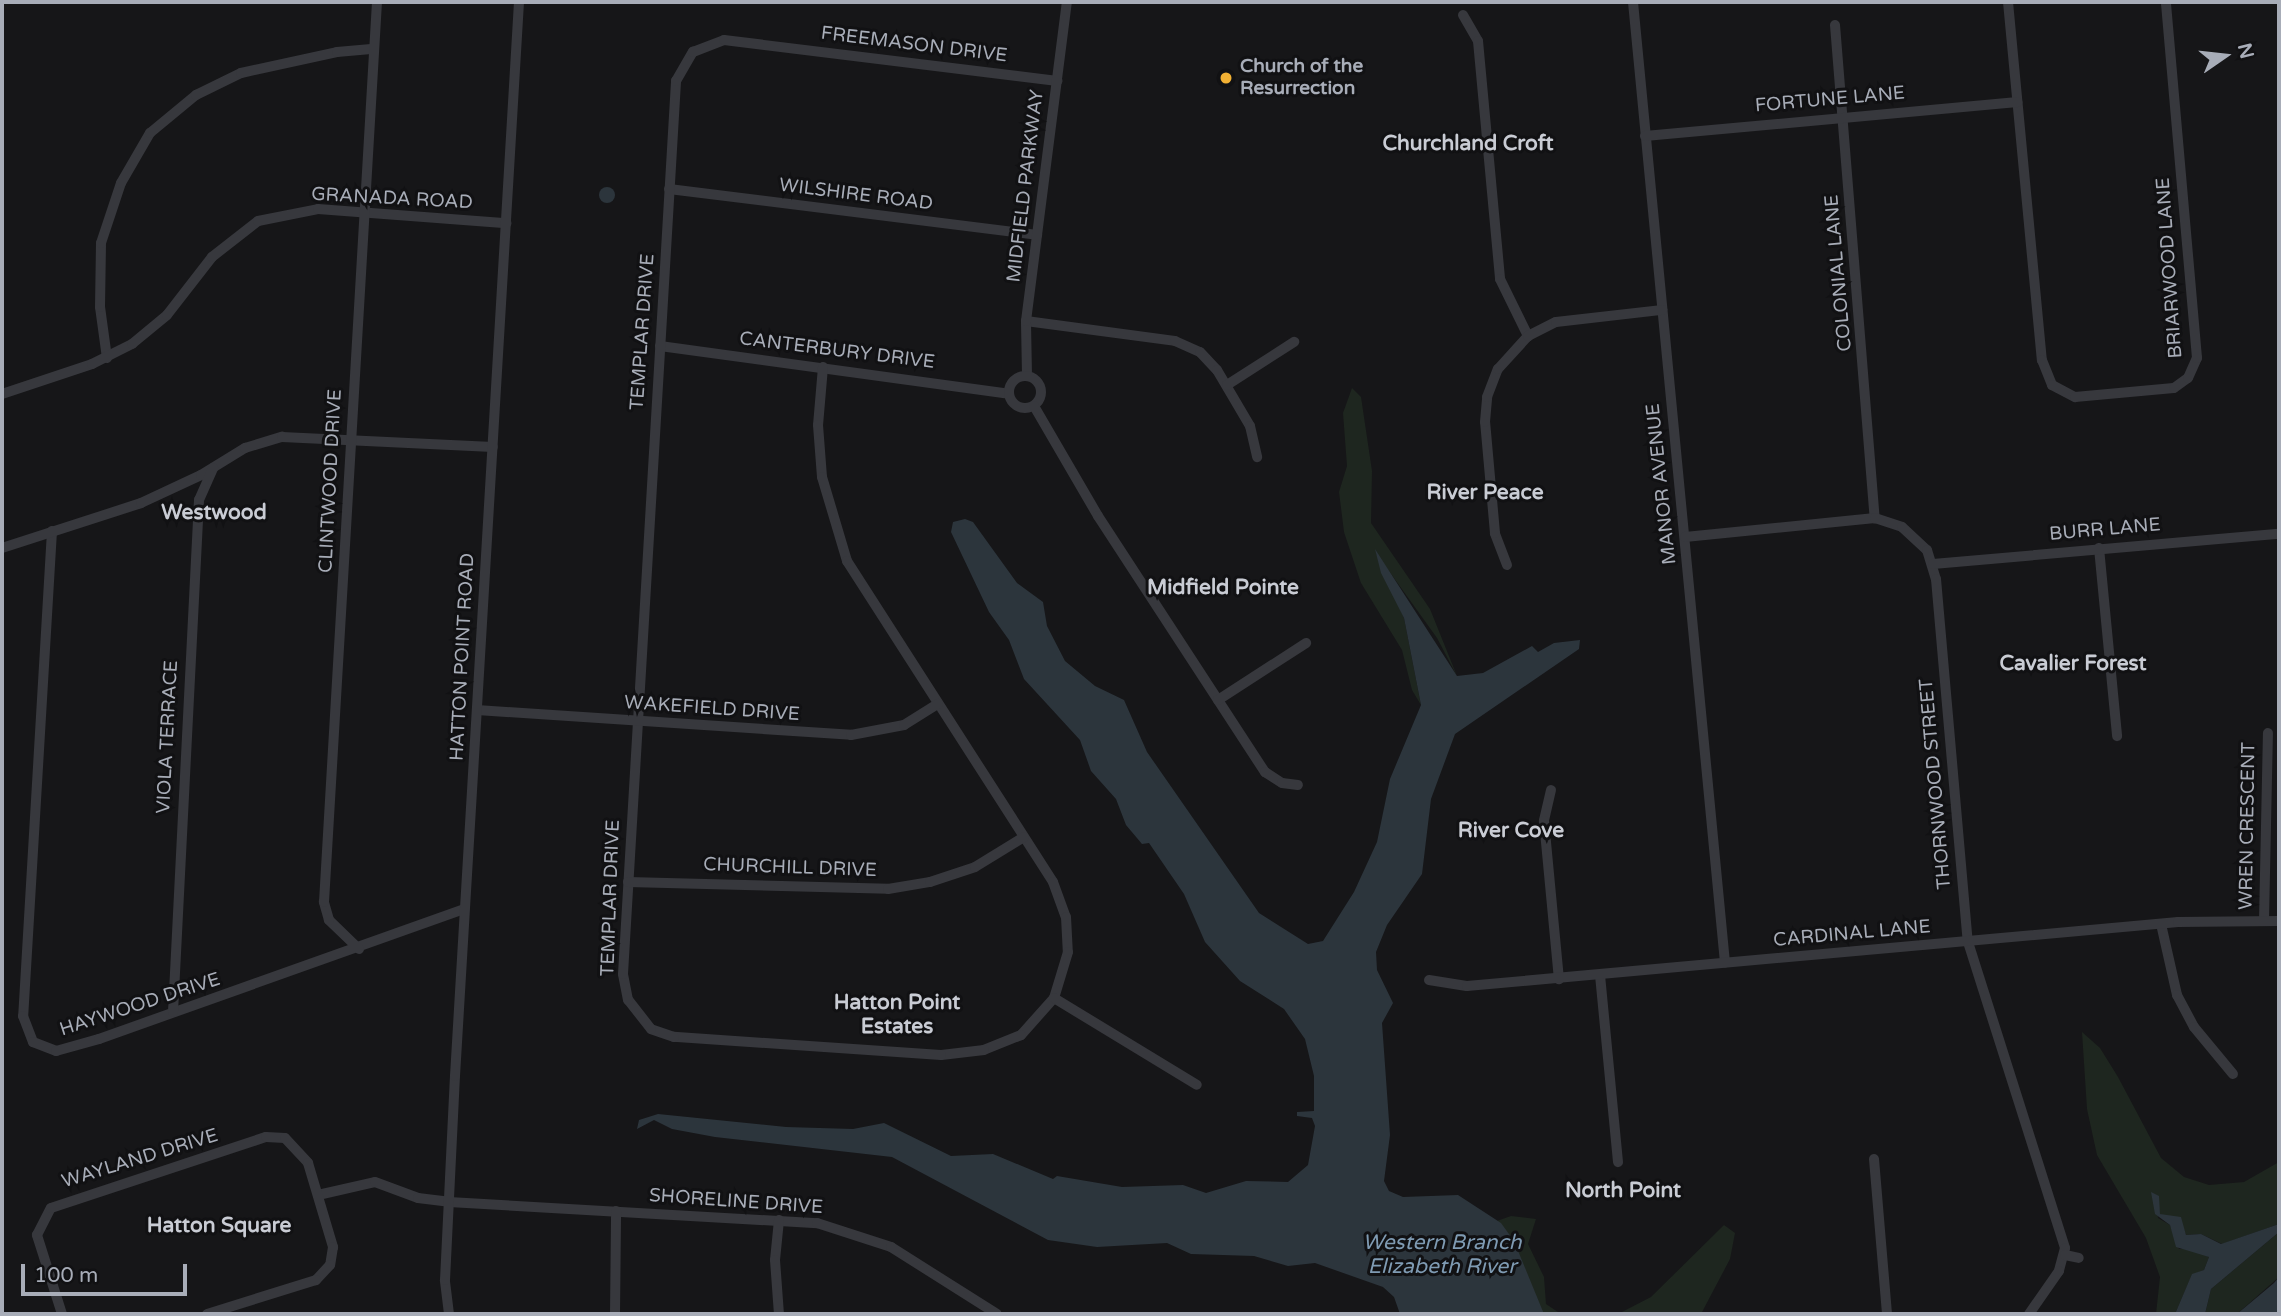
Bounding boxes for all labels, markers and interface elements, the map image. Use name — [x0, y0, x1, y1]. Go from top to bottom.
north arrow — [2190, 21, 2260, 91]
street label: FREEMASON DRIVE — [819, 22, 1009, 68]
text: N — [2233, 41, 2258, 61]
place label: Church of the Resurrection — [1240, 56, 1363, 100]
marker: Church of the Resurrection — [1218, 70, 1234, 86]
street label: FORTUNE LANE — [1754, 82, 1906, 118]
street label: MIDFIELD PARKWAY — [1003, 88, 1049, 284]
district label: Churchland Croft — [1382, 131, 1554, 157]
street label: WILSHIRE ROAD — [778, 174, 934, 216]
street label: BRIARWOOD LANE — [2152, 177, 2188, 359]
street label: GRANADA ROAD — [311, 183, 473, 215]
street label: COLONIAL LANE — [1821, 194, 1857, 352]
street label: TEMPLAR DRIVE — [626, 253, 660, 411]
street label: CANTERBURY DRIVE — [738, 328, 936, 374]
street label: CLINTWOOD DRIVE — [315, 388, 347, 574]
street label: MANOR AVENUE — [1642, 402, 1682, 566]
district label: River Peace — [1426, 480, 1544, 506]
district label: Westwood — [161, 500, 267, 526]
street label: BURR LANE — [2048, 514, 2162, 546]
street label: HATTON POINT ROAD — [446, 552, 480, 762]
district label: Midfield Pointe — [1147, 575, 1299, 601]
district label: Cavalier Forest — [1999, 651, 2147, 677]
street label: VIOLA TERRACE — [153, 660, 183, 814]
street label: THORNWOOD STREET — [1915, 678, 1957, 890]
street label: WAKEFIELD DRIVE — [623, 691, 801, 727]
street label: WREN CRESCENT — [2235, 742, 2261, 910]
district label: River Cove — [1458, 818, 1564, 844]
street label: TEMPLAR DRIVE — [597, 819, 625, 977]
street label: CHURCHILL DRIVE — [703, 854, 877, 882]
street label: CARDINAL LANE — [1772, 916, 1932, 952]
street label: HAYWOOD DRIVE — [57, 968, 223, 1042]
district label: Hatton Point Estates — [834, 990, 960, 1040]
street label: WAYLAND DRIVE — [59, 1124, 221, 1194]
district label: North Point — [1565, 1178, 1681, 1204]
street label: SHORELINE DRIVE — [648, 1185, 824, 1219]
district label: Hatton Square — [147, 1213, 291, 1239]
water label: Western Branch Elizabeth River — [1362, 1230, 1522, 1280]
scale bar — [24, 1250, 191, 1294]
text: 100 m — [34, 1263, 98, 1288]

